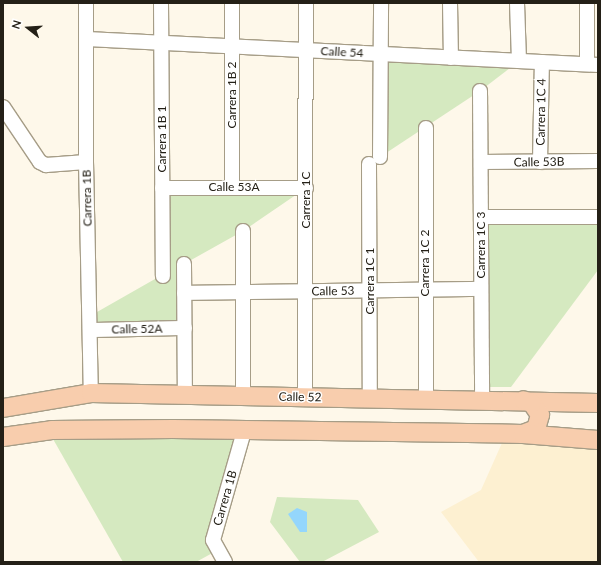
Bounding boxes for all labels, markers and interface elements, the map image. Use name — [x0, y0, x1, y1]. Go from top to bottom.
north arrow — [8, 8, 48, 48]
text: N — [9, 18, 24, 30]
street label: Calle 54 — [320, 44, 364, 60]
street label: Carrera 1B 2 — [225, 62, 239, 128]
street label: Carrera 1C 4 — [533, 78, 549, 146]
street label: Carrera 1B 1 — [155, 106, 169, 172]
street label: Calle 53B — [514, 154, 564, 170]
street label: Carrera 1B — [79, 169, 95, 227]
street label: Carrera 1C — [299, 171, 313, 229]
street label: Calle 53A — [208, 180, 260, 194]
street label: Carrera 1C 3 — [474, 211, 488, 279]
street label: Carrera 1C 2 — [418, 229, 432, 297]
street label: Carrera 1C 1 — [363, 247, 377, 315]
street label: Calle 53 — [311, 283, 355, 299]
street label: Calle 52A — [111, 321, 163, 337]
street label: Calle 52 — [278, 389, 322, 405]
street label: Carrera 1B — [210, 469, 240, 527]

